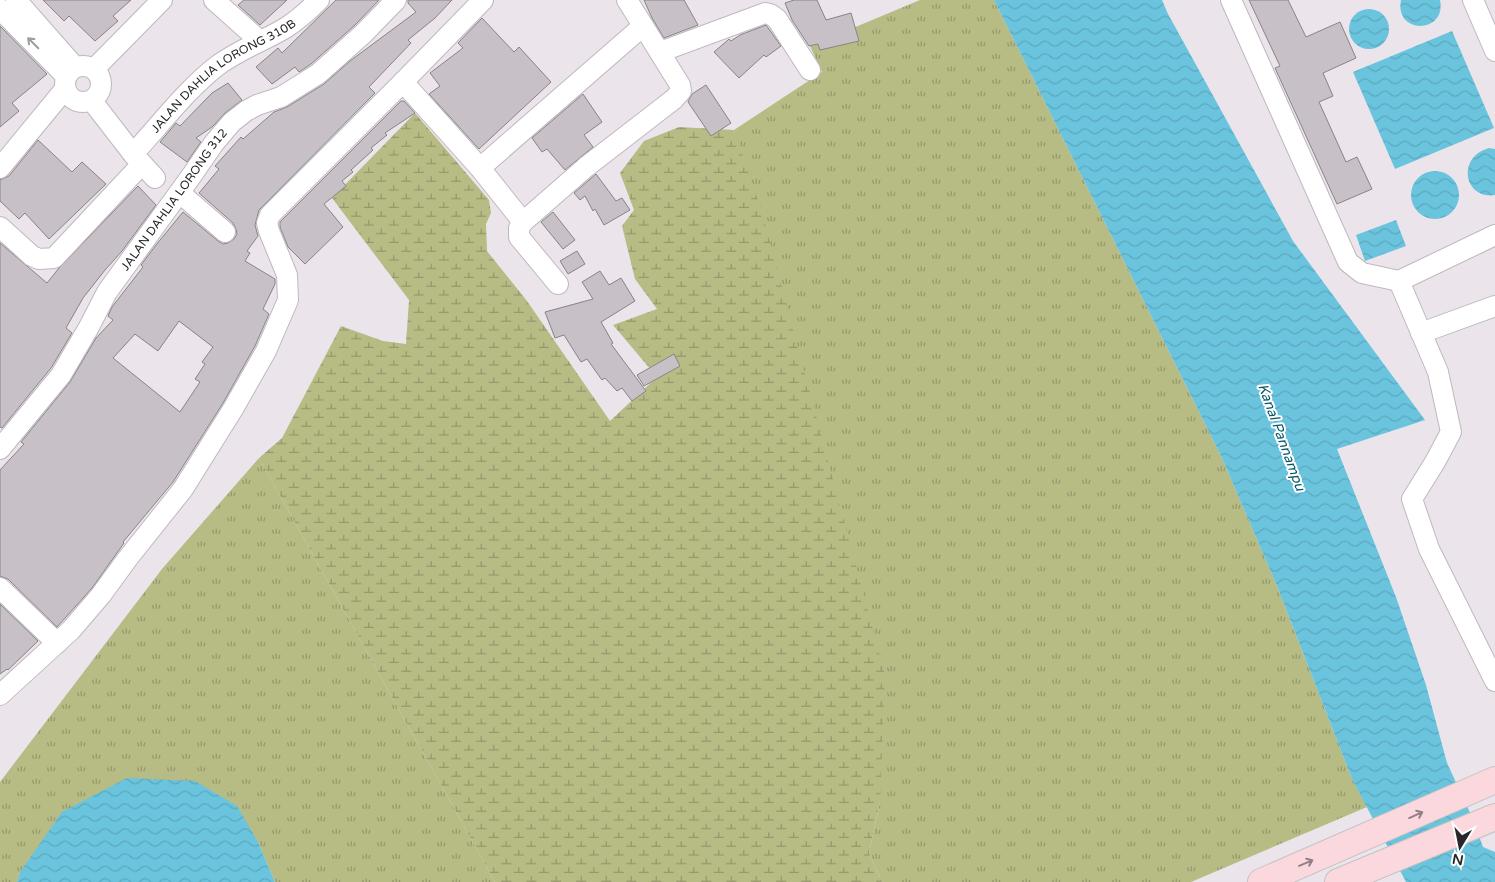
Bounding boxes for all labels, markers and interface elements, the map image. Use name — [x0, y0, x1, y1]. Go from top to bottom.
street label: JALAN DAHLIA LORONG 310B — [148, 16, 298, 135]
one-way arrow — [27, 36, 39, 49]
street label: JALAN DAHLIA LORONG 312 — [118, 126, 230, 273]
water label: Kanal Pannampu — [1254, 381, 1309, 494]
one-way arrow — [1408, 810, 1423, 820]
north arrow — [1435, 822, 1485, 872]
text: N — [1451, 850, 1465, 869]
one-way arrow — [1298, 857, 1313, 867]

